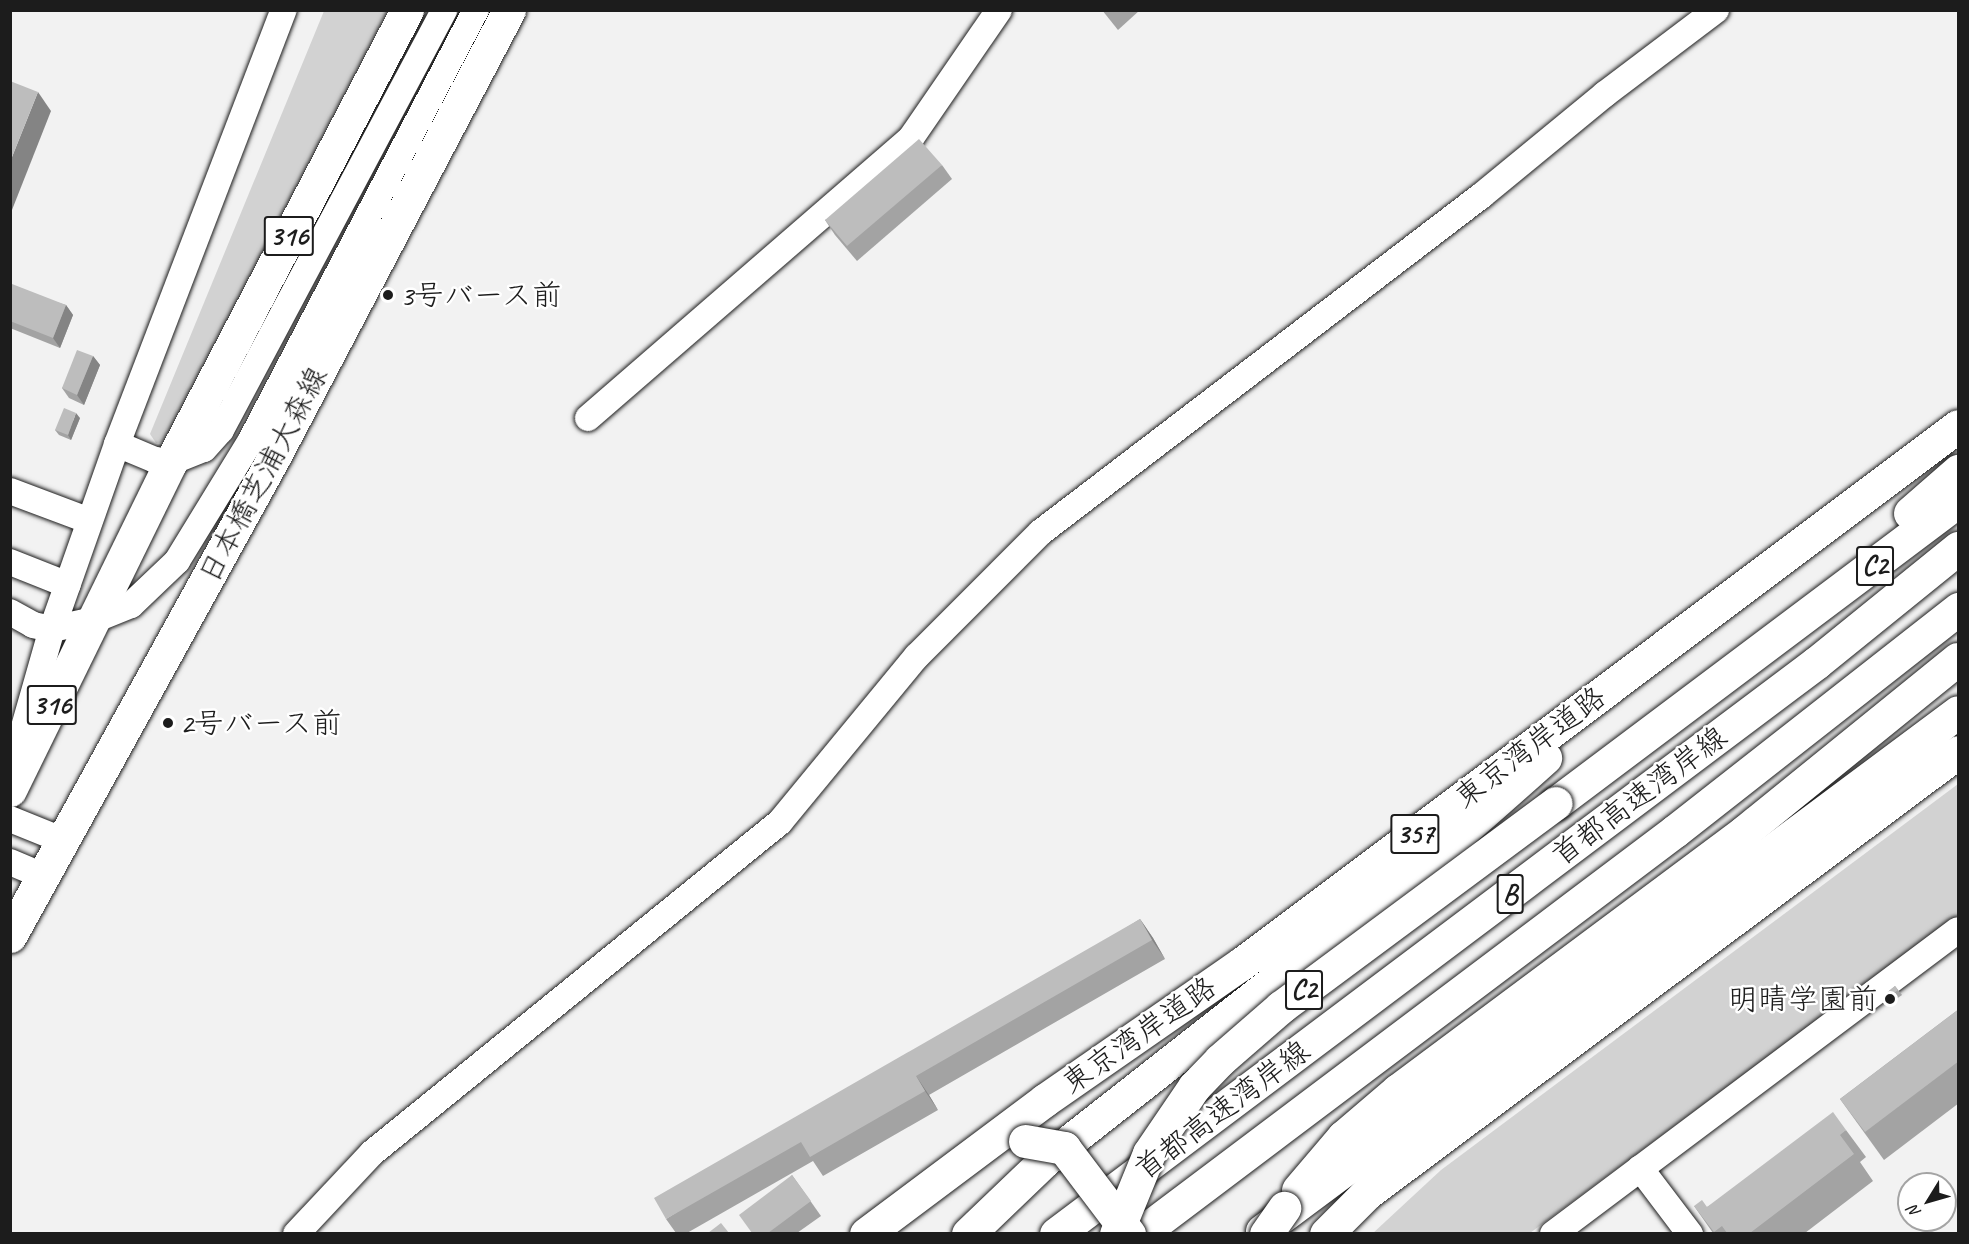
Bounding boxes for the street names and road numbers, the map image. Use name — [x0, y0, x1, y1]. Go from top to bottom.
road number: 316 — [264, 211, 314, 261]
street label: 日本橋芝浦大森線 — [191, 361, 335, 589]
road number: C2 — [1856, 541, 1894, 591]
street label: 東京湾岸道路 — [1447, 678, 1613, 816]
road number: 316 — [26, 680, 78, 730]
street label: 首都高速湾岸線 — [1544, 718, 1734, 874]
road number: 357 — [1390, 809, 1440, 859]
road number: B — [1496, 869, 1524, 919]
road number: C2 — [1284, 965, 1324, 1015]
street label: 東京湾岸道路 — [1055, 969, 1223, 1101]
street label: 首都高速湾岸線 — [1127, 1032, 1317, 1188]

